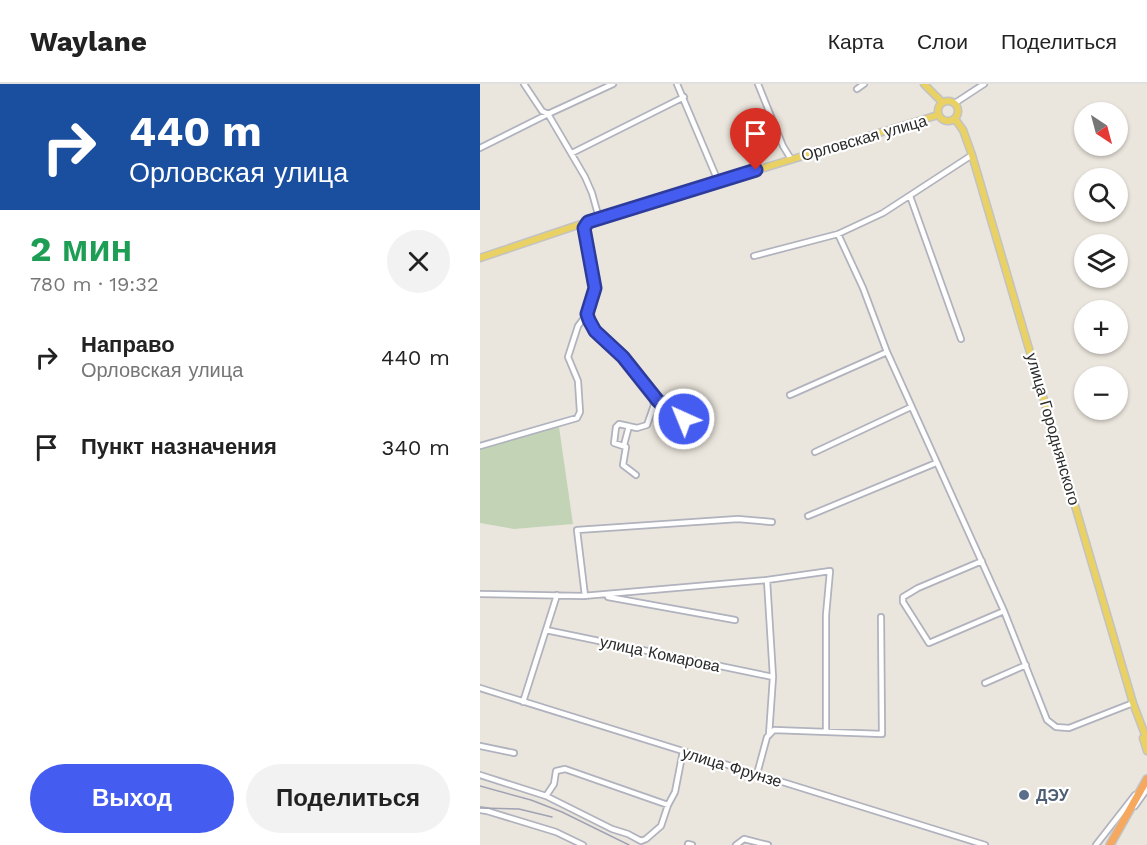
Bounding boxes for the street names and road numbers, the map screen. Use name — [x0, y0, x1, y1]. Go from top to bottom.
street label: Орловская улица — [799, 111, 929, 165]
street label: улица Городнянского — [1022, 351, 1084, 507]
street label: улица Комарова — [598, 632, 722, 676]
street label: улица Фрунзе — [680, 743, 784, 791]

